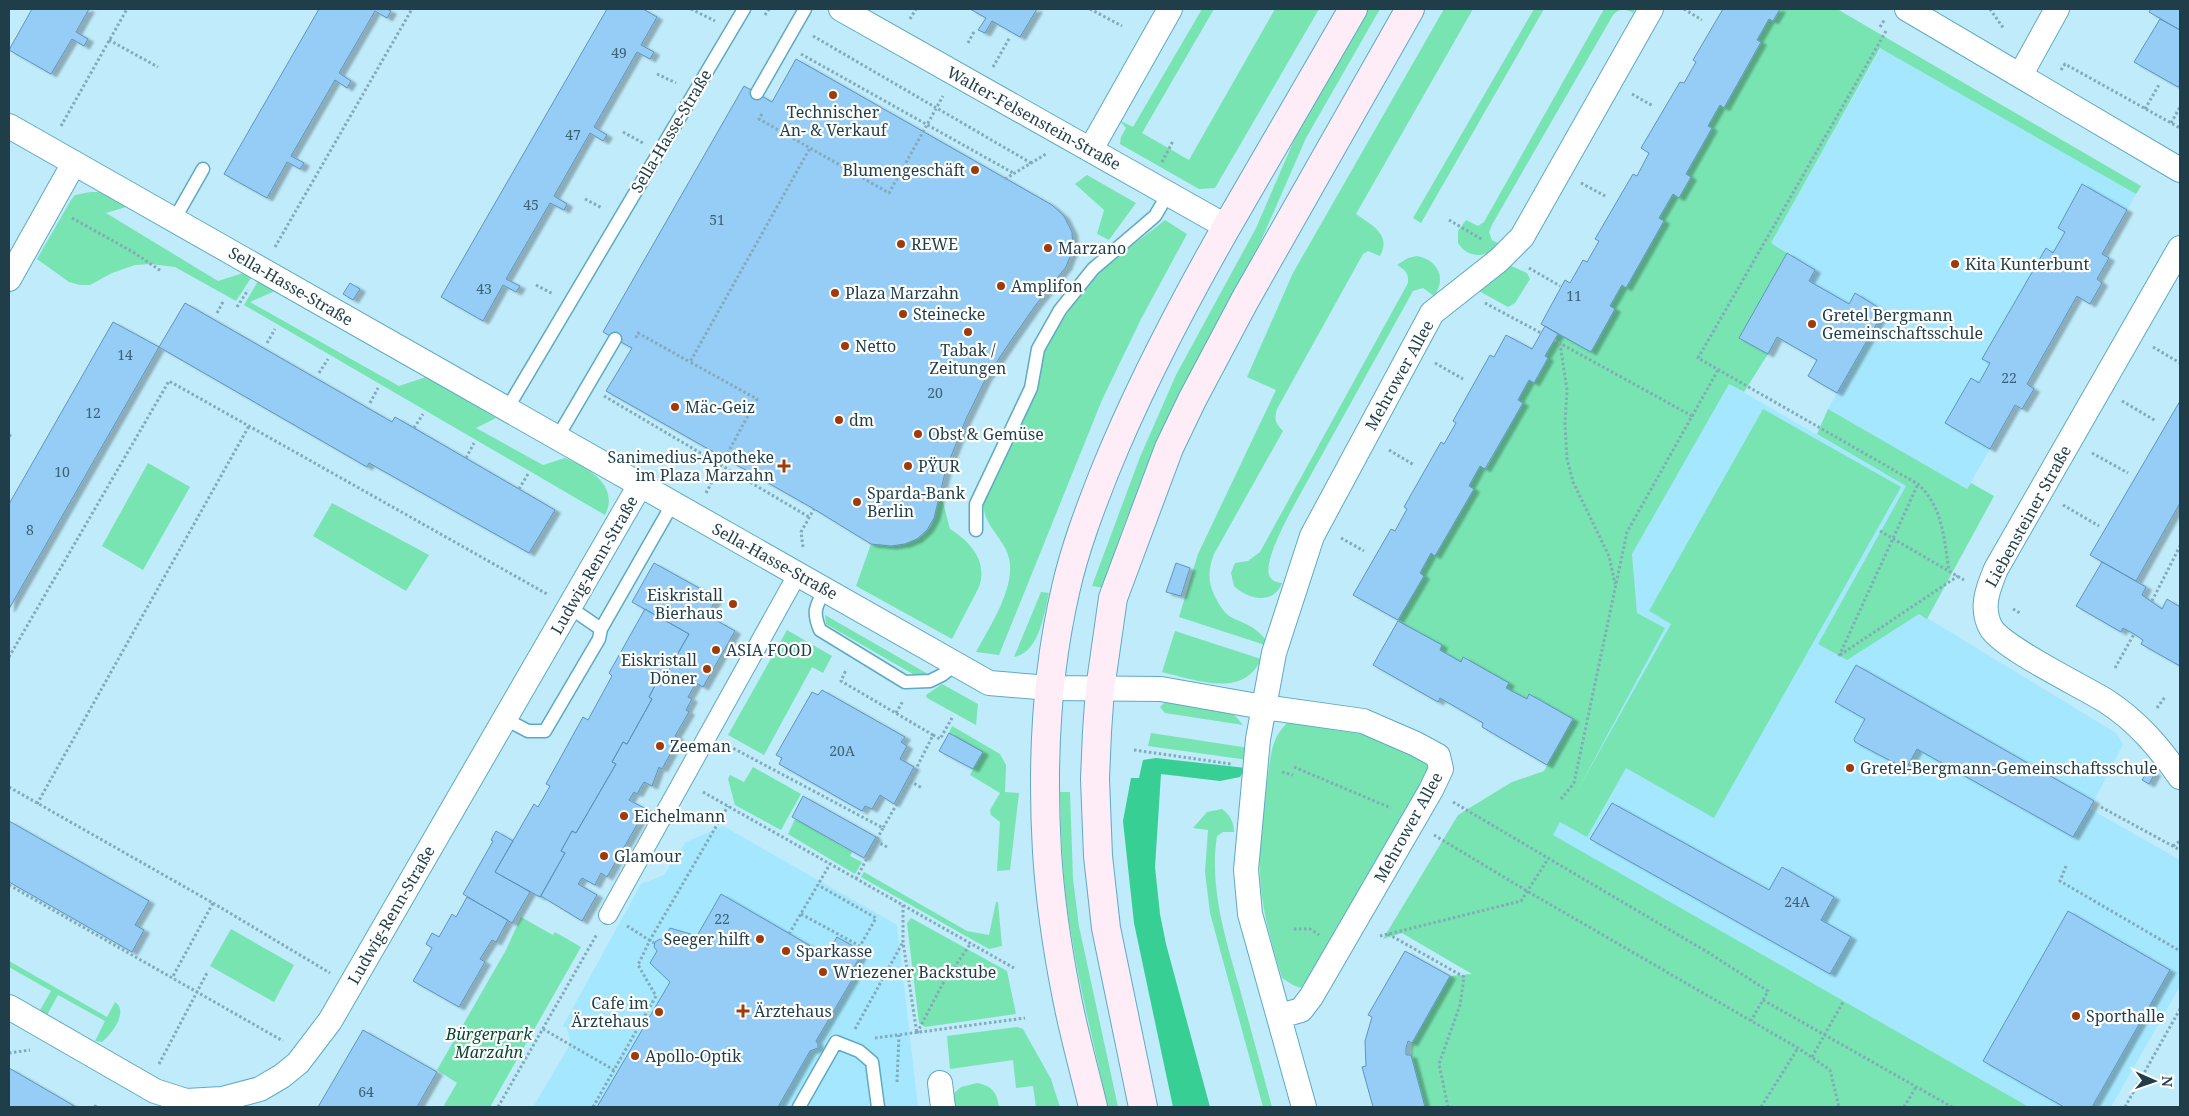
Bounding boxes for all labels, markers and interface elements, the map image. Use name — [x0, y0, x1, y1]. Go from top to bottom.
house number: 49 — [611, 43, 627, 62]
street label: Walter-Felsenstein-Straße — [943, 61, 1125, 175]
street label: Sella-Hasse-Straße — [625, 65, 717, 197]
marker: Technischer An- & Verkauf — [827, 89, 839, 101]
place label: Technischer An- & Verkauf — [779, 101, 889, 141]
house number: 47 — [565, 125, 581, 144]
place label: Blumengeschäft — [842, 159, 965, 181]
marker: Blumengeschäft — [969, 164, 981, 176]
house number: 45 — [523, 195, 539, 214]
house number: 51 — [709, 210, 725, 229]
place label: REWE — [911, 233, 958, 255]
place label: Marzano — [1058, 237, 1126, 259]
marker: REWE — [895, 238, 907, 250]
street label: Sella-Hasse-Straße — [225, 241, 357, 331]
marker: Marzano — [1042, 242, 1054, 254]
place label: Kita Kunterbunt — [1965, 253, 2090, 275]
marker: Kita Kunterbunt — [1949, 258, 1961, 270]
place label: Amplifon — [1011, 275, 1083, 297]
house number: 43 — [476, 279, 492, 298]
marker: Amplifon — [995, 280, 1007, 292]
place label: Plaza Marzahn — [845, 282, 959, 304]
house number: 11 — [1566, 286, 1582, 305]
marker: Plaza Marzahn — [829, 287, 841, 299]
place label: Steinecke — [913, 303, 985, 325]
place label: Gretel Bergmann Gemeinschaftsschule — [1822, 304, 1983, 344]
marker: Steinecke — [897, 308, 909, 320]
street label: Mehrower Allee — [1360, 316, 1438, 434]
marker: Gretel Bergmann Gemeinschaftsschule — [1806, 318, 1818, 330]
marker: Tabak / Zeitungen — [962, 326, 974, 338]
place label: Netto — [855, 335, 896, 357]
place label: Tabak / Zeitungen — [930, 339, 1006, 379]
marker: Netto — [839, 340, 851, 352]
house number: 14 — [117, 345, 133, 364]
house number: 22 — [2001, 368, 2017, 387]
house number: 20 — [927, 383, 943, 402]
place label: Mäc-Geiz — [685, 396, 755, 418]
marker: Mäc-Geiz — [669, 401, 681, 413]
house number: 12 — [85, 403, 101, 422]
place label: dm — [849, 409, 874, 431]
marker: dm — [833, 414, 845, 426]
place label: Obst & Gemüse — [928, 423, 1044, 445]
marker: Obst & Gemüse — [912, 428, 924, 440]
street label: Liebensteiner Straße — [1980, 441, 2076, 591]
place label: Sanimedius-Apotheke im Plaza Marzahn — [608, 446, 774, 486]
place label: PŸUR — [918, 455, 960, 477]
marker: Sanimedius-Apotheke im Plaza Marzahn — [778, 460, 790, 472]
marker: PŸUR — [902, 460, 914, 472]
house number: 10 — [54, 462, 70, 481]
place label: Sparda-Bank Berlin — [867, 482, 966, 522]
street label: Ludwig-Renn-Straße — [545, 492, 643, 638]
marker: Sparda-Bank Berlin — [851, 496, 863, 508]
street label: Sella-Hasse-Straße — [708, 517, 842, 605]
house number: 8 — [26, 520, 34, 539]
place label: Eiskristall Bierhaus — [647, 584, 723, 624]
marker: Eiskristall Bierhaus — [727, 598, 739, 610]
place label: ASIA FOOD — [726, 639, 812, 661]
marker: ASIA FOOD — [710, 644, 722, 656]
place label: Eiskristall Döner — [621, 649, 697, 689]
marker: Eiskristall Döner — [701, 663, 713, 675]
place label: Zeeman — [670, 735, 731, 757]
marker: Zeeman — [654, 740, 666, 752]
house number: 20A — [829, 741, 855, 760]
place label: Gretel-Bergmann-Gemeinschaftsschule — [1860, 757, 2158, 779]
marker: Gretel-Bergmann-Gemeinschaftsschule — [1844, 762, 1856, 774]
street label: Mehrower Allee — [1369, 768, 1447, 886]
place label: Eichelmann — [634, 805, 725, 827]
marker: Eichelmann — [618, 810, 630, 822]
street label: Ludwig-Renn-Straße — [342, 842, 440, 988]
place label: Glamour — [614, 845, 682, 867]
marker: Glamour — [598, 850, 610, 862]
house number: 24A — [1784, 892, 1810, 911]
house number: 22 — [714, 909, 730, 928]
place label: Seeger hilft — [664, 928, 750, 950]
marker: Seeger hilft — [754, 933, 766, 945]
place label: Sparkasse — [796, 940, 872, 962]
marker: Sparkasse — [780, 945, 792, 957]
place label: Wriezener Backstube — [833, 961, 996, 983]
marker: Wriezener Backstube — [817, 966, 829, 978]
place label: Cafe im Ärztehaus — [571, 992, 649, 1032]
place label: Ärztehaus — [754, 1000, 832, 1022]
marker: Ärztehaus — [736, 1004, 750, 1018]
place label: Sporthalle — [2086, 1005, 2165, 1027]
marker: Cafe im Ärztehaus — [653, 1006, 665, 1018]
marker: Sporthalle — [2070, 1010, 2082, 1022]
park label: Bürgerpark Marzahn — [445, 1023, 533, 1063]
place label: Apollo-Optik — [645, 1045, 742, 1067]
marker: Apollo-Optik — [629, 1050, 641, 1062]
north arrow — [2129, 1056, 2179, 1106]
text: N — [2158, 1076, 2177, 1087]
house number: 64 — [358, 1082, 374, 1101]

